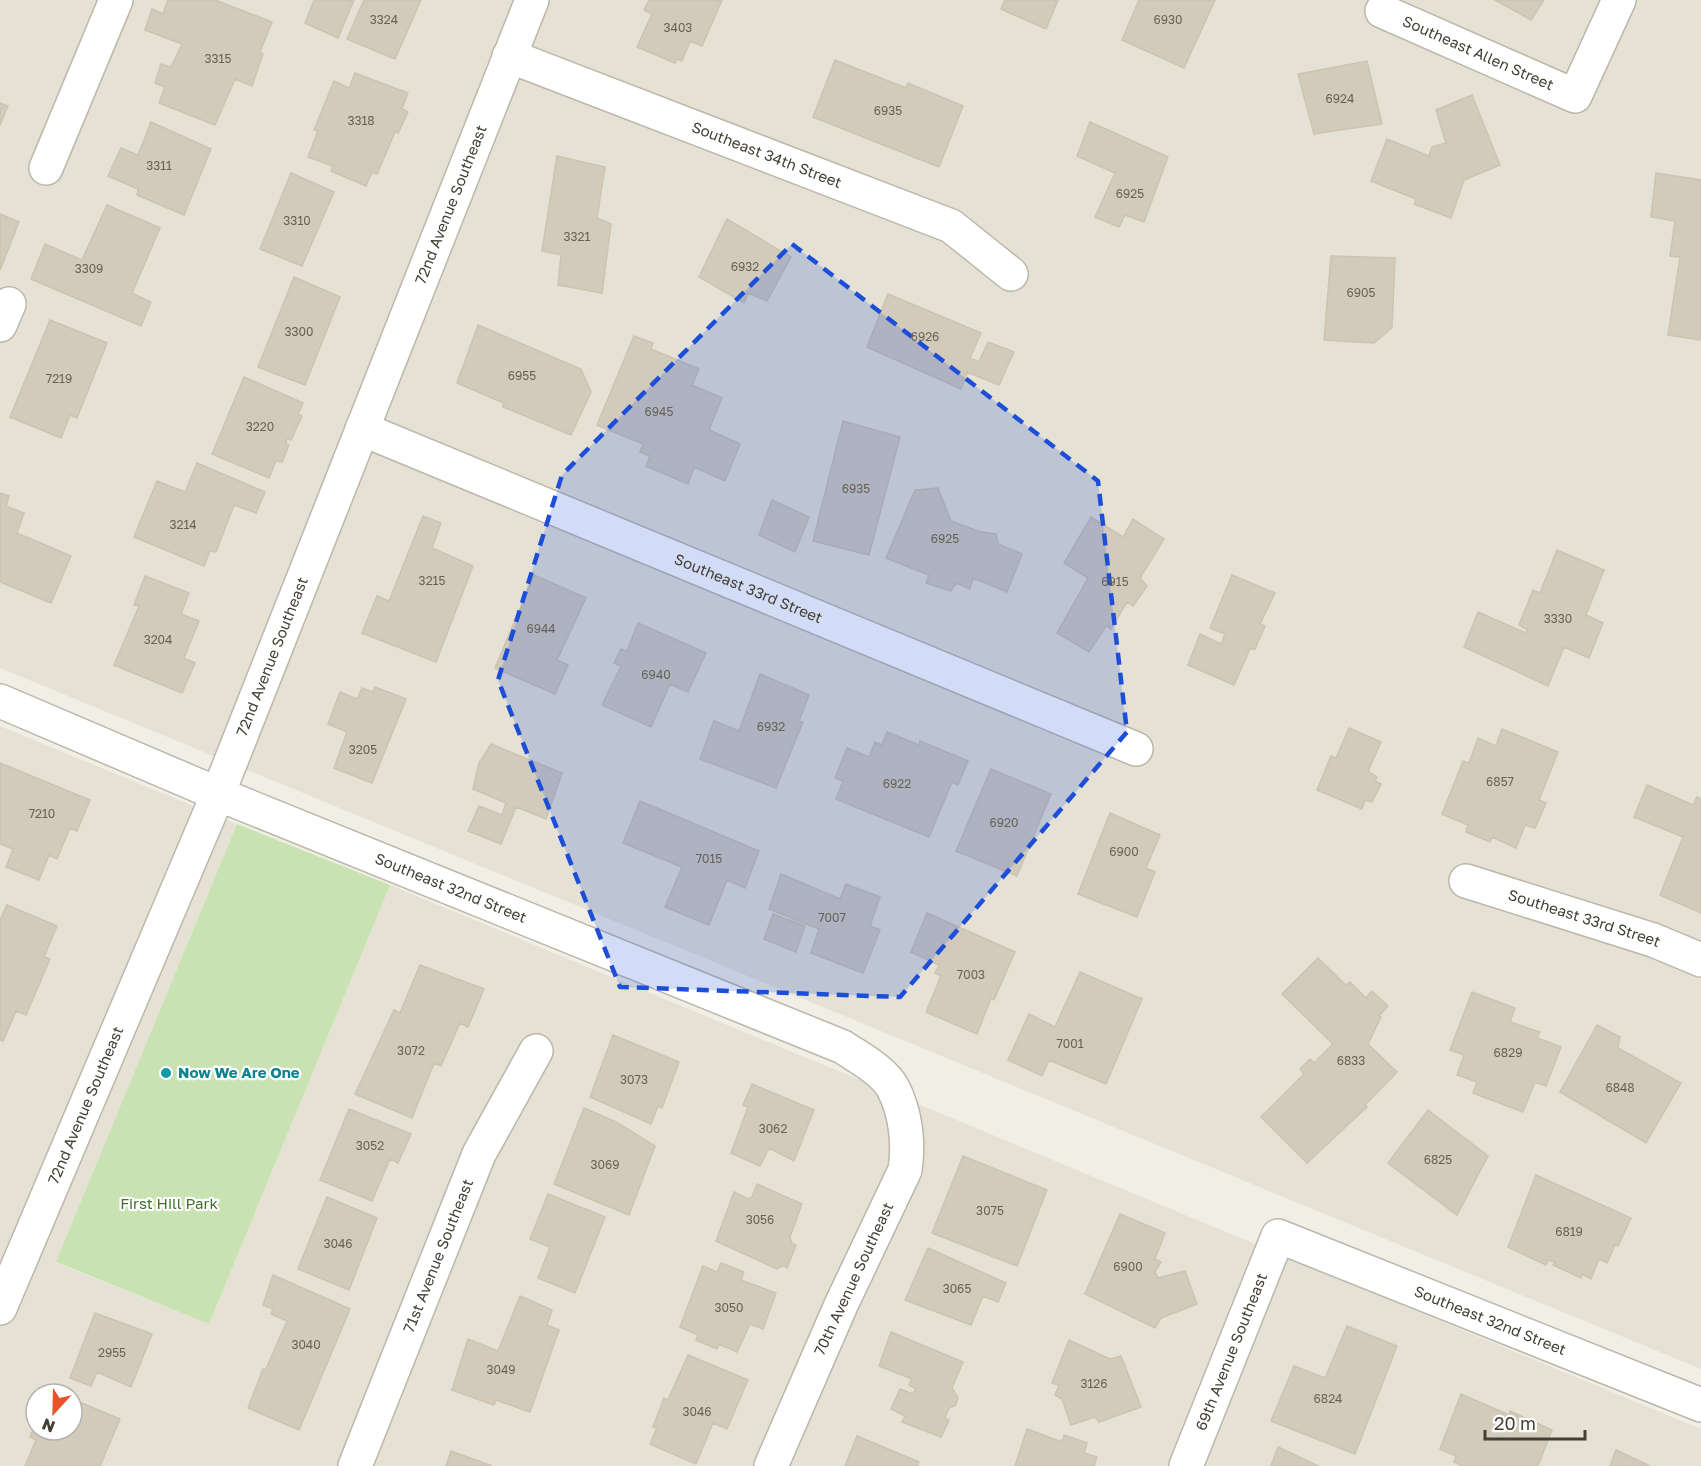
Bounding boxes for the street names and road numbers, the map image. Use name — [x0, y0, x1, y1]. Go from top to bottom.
street label: Southeast Allen Street — [1400, 11, 1557, 94]
street label: Southeast 34th Street — [689, 117, 845, 191]
street label: 72nd Avenue Southeast — [411, 122, 490, 287]
street label: Southeast 33rd Street — [672, 549, 825, 626]
street label: 72nd Avenue Southeast — [232, 574, 311, 739]
street label: Southeast 32nd Street — [373, 849, 530, 926]
street label: Southeast 33rd Street — [1506, 885, 1664, 950]
street label: 72nd Avenue Southeast — [44, 1023, 126, 1187]
street label: 71st Avenue Southeast — [399, 1176, 476, 1335]
street label: 70th Avenue Southeast — [810, 1199, 897, 1358]
street label: 69th Avenue Southeast — [1191, 1270, 1270, 1433]
street label: Southeast 32nd Street — [1412, 1281, 1569, 1358]

